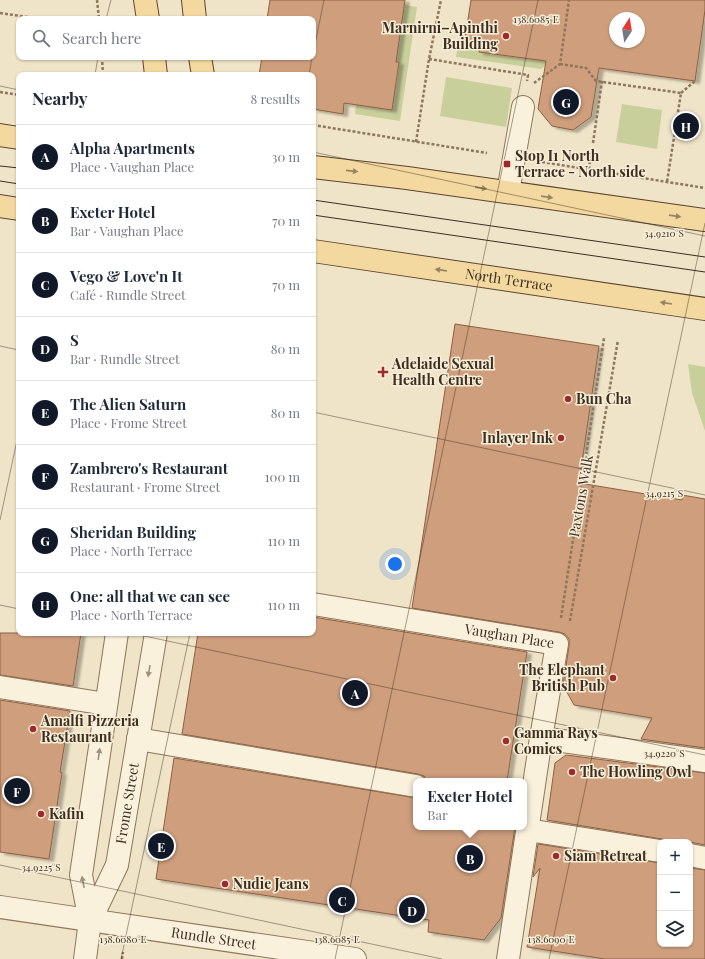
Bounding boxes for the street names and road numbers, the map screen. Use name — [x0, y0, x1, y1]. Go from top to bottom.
street label: North Terrace — [464, 264, 554, 295]
street label: Paxtons Walk — [564, 453, 597, 539]
street label: Vaughan Place — [462, 619, 556, 652]
street label: Frome Street — [111, 760, 143, 845]
street label: Rundle Street — [170, 922, 259, 954]

